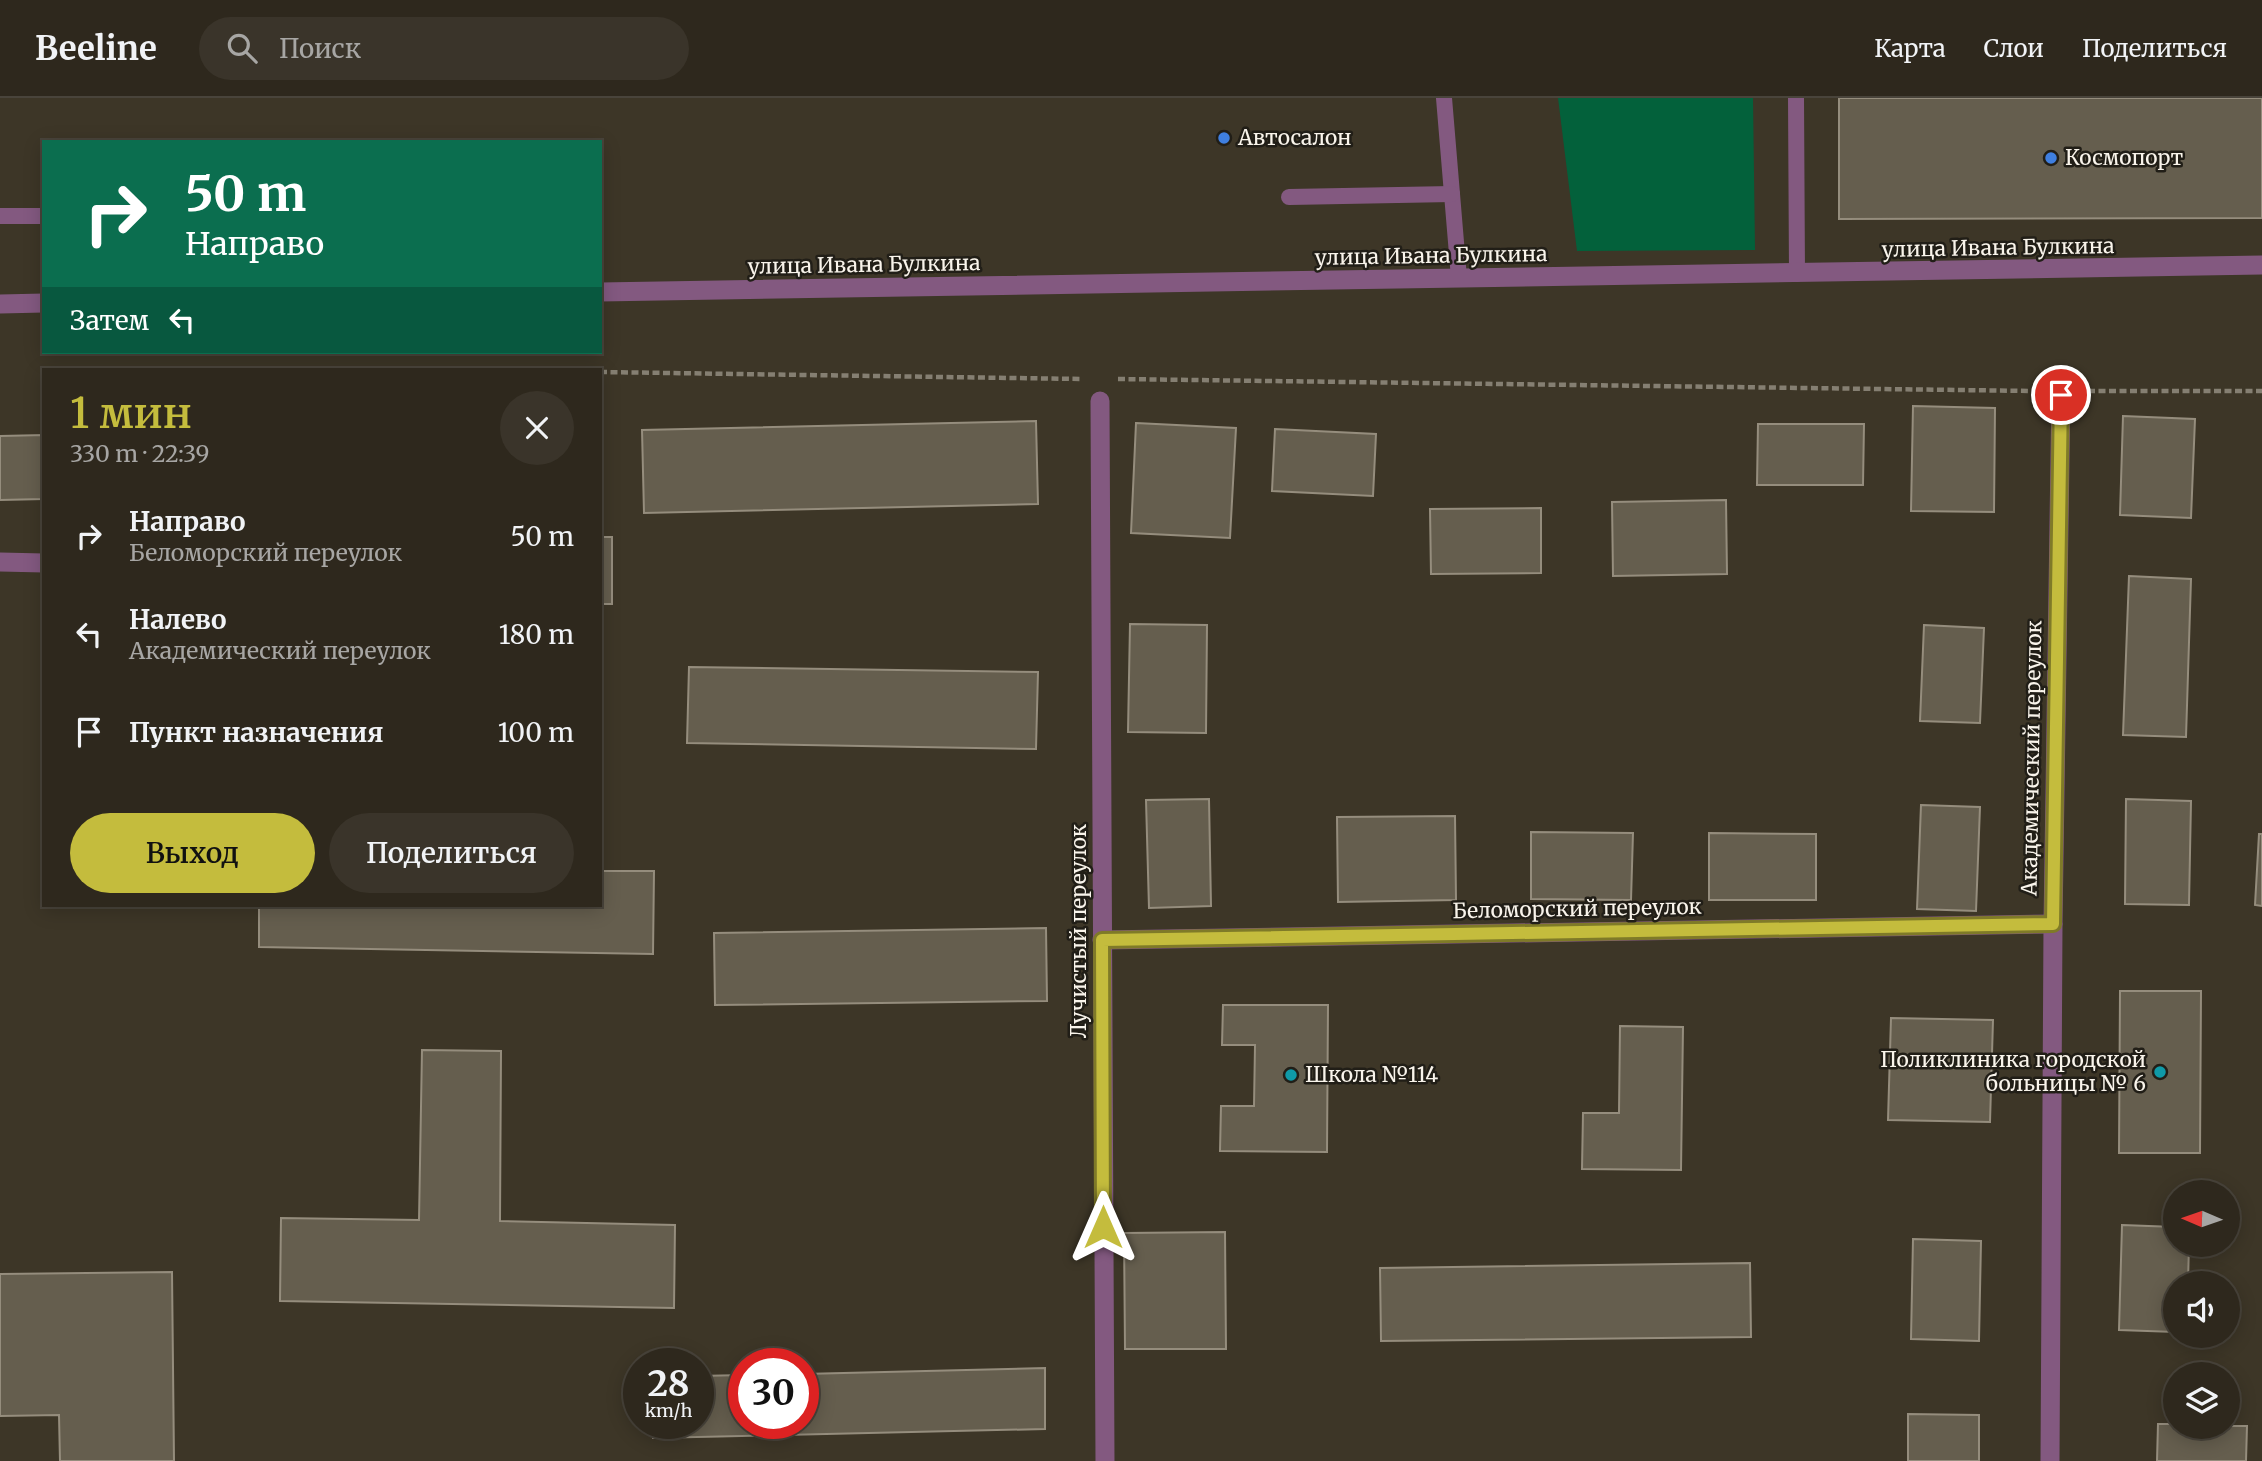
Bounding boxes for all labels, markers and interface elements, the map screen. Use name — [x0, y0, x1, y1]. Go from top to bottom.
search box — [199, 17, 689, 80]
text: Beeline — [35, 28, 157, 69]
icon: search — [223, 29, 261, 67]
text: Поиск — [279, 32, 361, 65]
text: Карта — [1874, 33, 1946, 64]
text: Слои — [1984, 33, 2044, 64]
text: Поделиться — [2082, 33, 2227, 64]
place label: Автосалон — [1237, 124, 1352, 151]
marker: Автосалон — [1216, 130, 1232, 146]
place label: Космопорт — [2065, 144, 2183, 171]
marker: Космопорт — [2043, 150, 2059, 166]
text: 50 m — [185, 163, 306, 224]
icon: right — [70, 168, 161, 259]
text: Направо — [185, 224, 324, 264]
street label: улица Ивана Булкина — [1881, 232, 2115, 263]
street label: улица Ивана Булкина — [1314, 240, 1548, 271]
street label: улица Ивана Булкина — [747, 249, 981, 280]
icon: left — [163, 301, 201, 339]
text: Затем — [70, 304, 149, 337]
pin — [2031, 365, 2091, 425]
icon: arrive — [2042, 376, 2080, 414]
text: 1 мин — [70, 387, 192, 439]
button: close — [500, 391, 574, 465]
text: 330 m · 22:39 — [70, 439, 209, 468]
text: Направо — [129, 505, 246, 538]
icon: right — [70, 517, 108, 555]
text: 50 m — [510, 520, 574, 553]
text: Беломорский переулок — [129, 538, 402, 567]
text: Налево — [129, 603, 227, 636]
icon: left — [70, 615, 108, 653]
text: 180 m — [499, 618, 574, 651]
street label: Академический переулок — [2016, 620, 2047, 897]
text: Академический переулок — [129, 636, 431, 665]
icon: arrive — [70, 713, 108, 751]
text: Пункт назначения — [129, 716, 383, 749]
text: 100 m — [498, 716, 574, 749]
button: Выход — [70, 813, 315, 893]
button: Поделиться — [329, 813, 574, 893]
street label: Лучистый переулок — [1065, 824, 1092, 1038]
street label: Беломорский переулок — [1452, 893, 1702, 924]
place label: Поликлиника городской больницы № 6 — [1880, 1046, 2146, 1097]
place label: Школа №114 — [1305, 1061, 1438, 1088]
marker: Поликлиника городской больницы № 6 — [2152, 1064, 2168, 1080]
marker: Школа №114 — [1283, 1067, 1299, 1083]
north arrow — [2163, 1180, 2240, 1256]
map controls — [2163, 1180, 2240, 1439]
position arrow — [1066, 1190, 1140, 1264]
button: sound — [2163, 1271, 2240, 1348]
speed limit sign: 30 — [728, 1348, 819, 1439]
text: 28 — [647, 1362, 690, 1406]
button: layers — [2163, 1362, 2240, 1439]
text: km/h — [645, 1399, 692, 1422]

